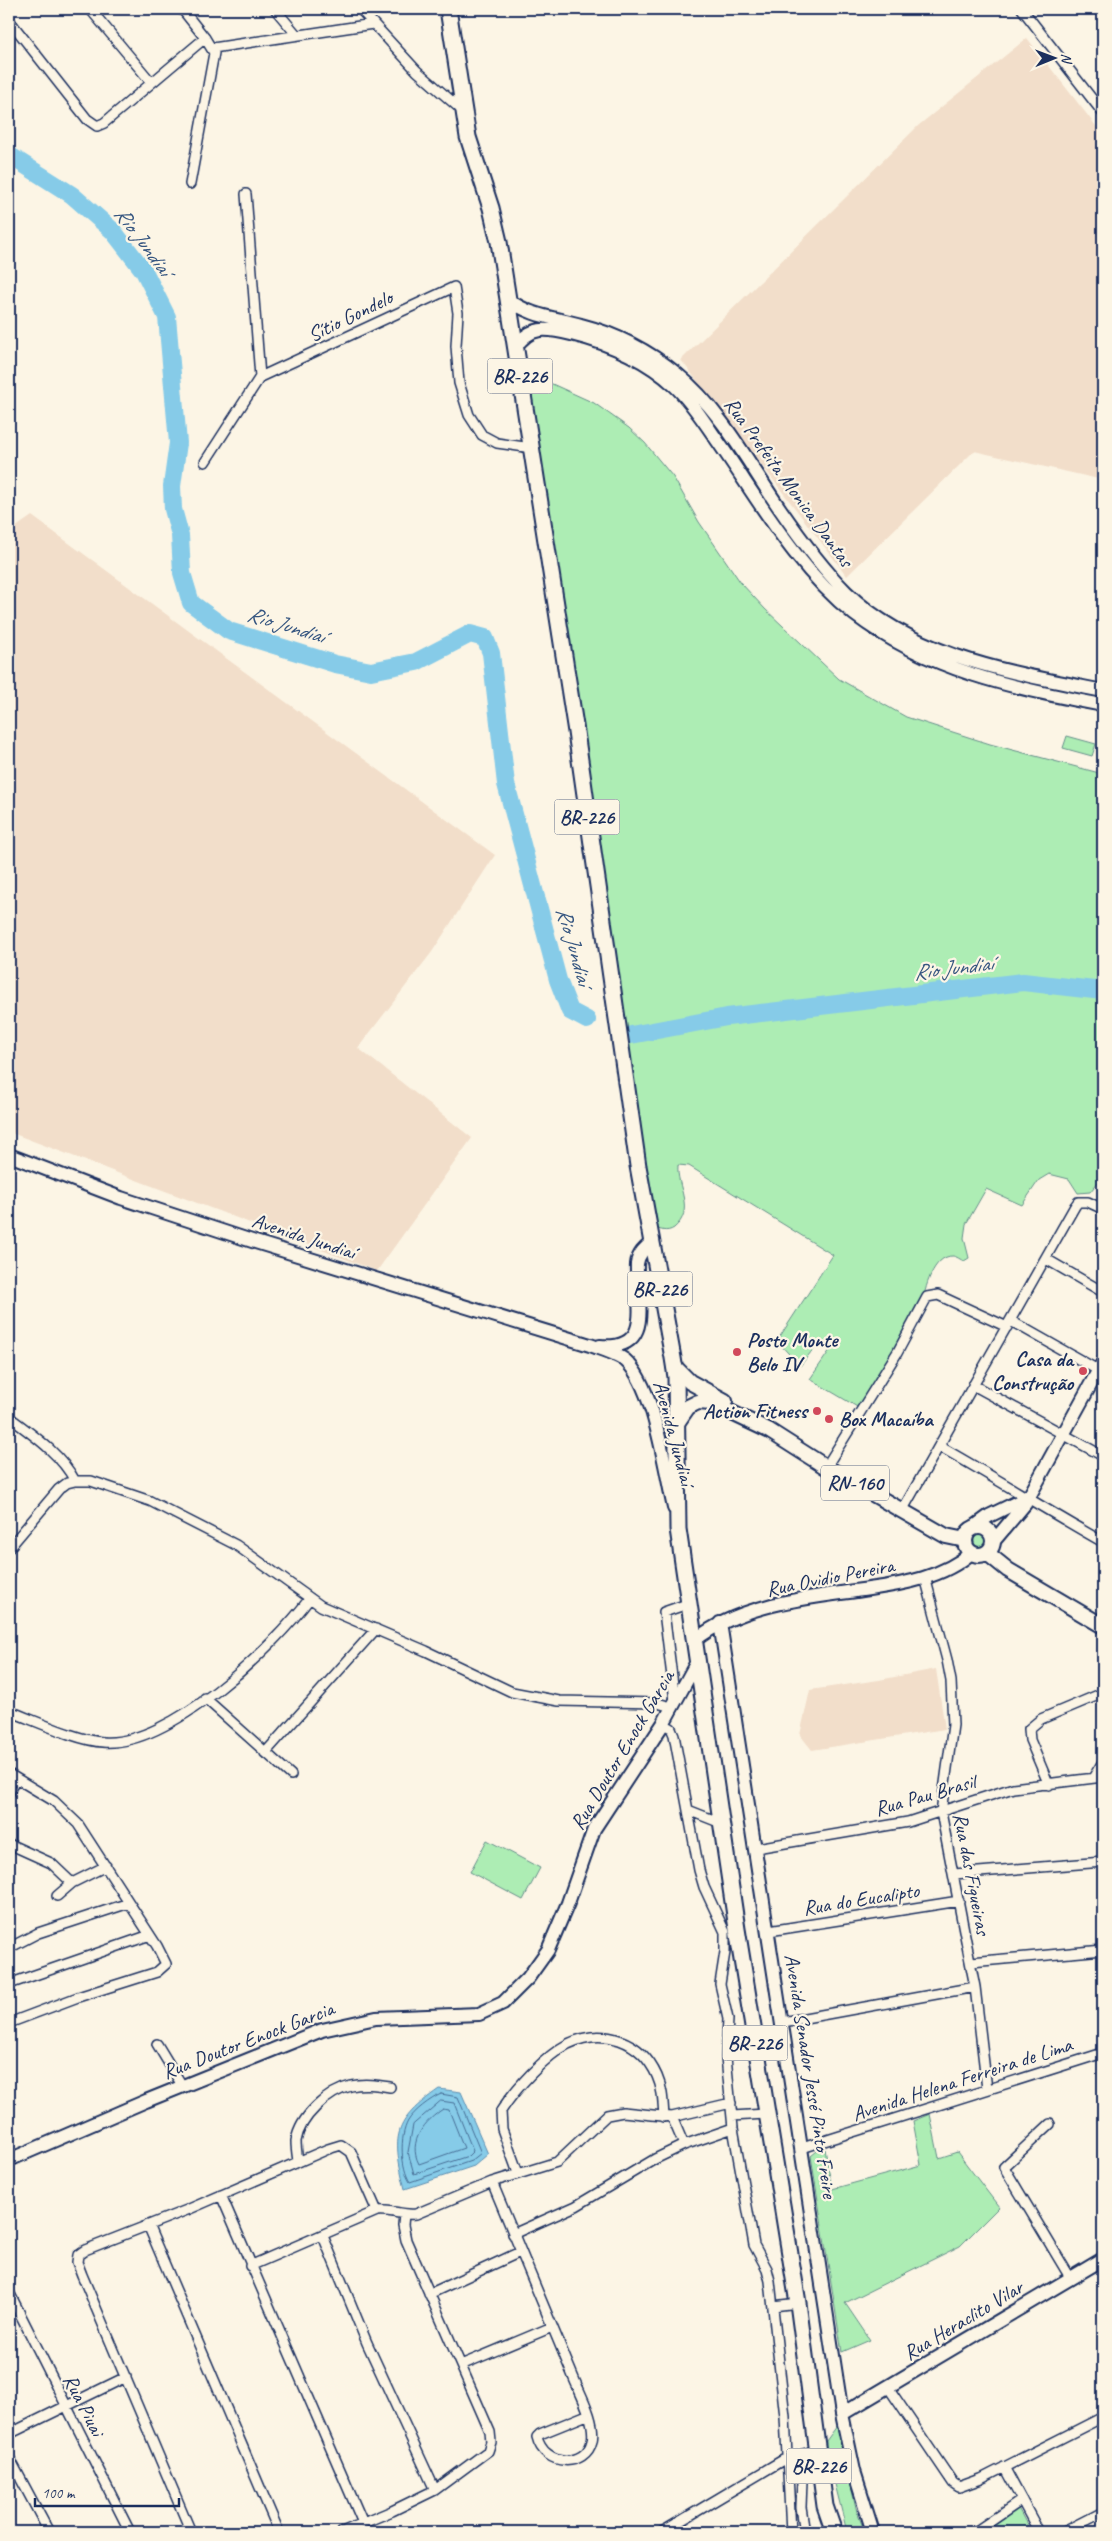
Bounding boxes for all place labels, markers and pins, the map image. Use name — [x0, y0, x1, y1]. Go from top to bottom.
place label: Posto Monte Belo IV — [747, 1327, 839, 1377]
marker: Posto Monte Belo IV — [731, 1346, 743, 1358]
place label: Casa da Construção — [992, 1346, 1075, 1396]
marker: Casa da Construção — [1077, 1365, 1089, 1377]
place label: Action Fitness — [703, 1398, 810, 1424]
marker: Action Fitness — [811, 1405, 823, 1417]
place label: Box Macaíba — [839, 1406, 934, 1432]
marker: Box Macaíba — [823, 1413, 835, 1425]

